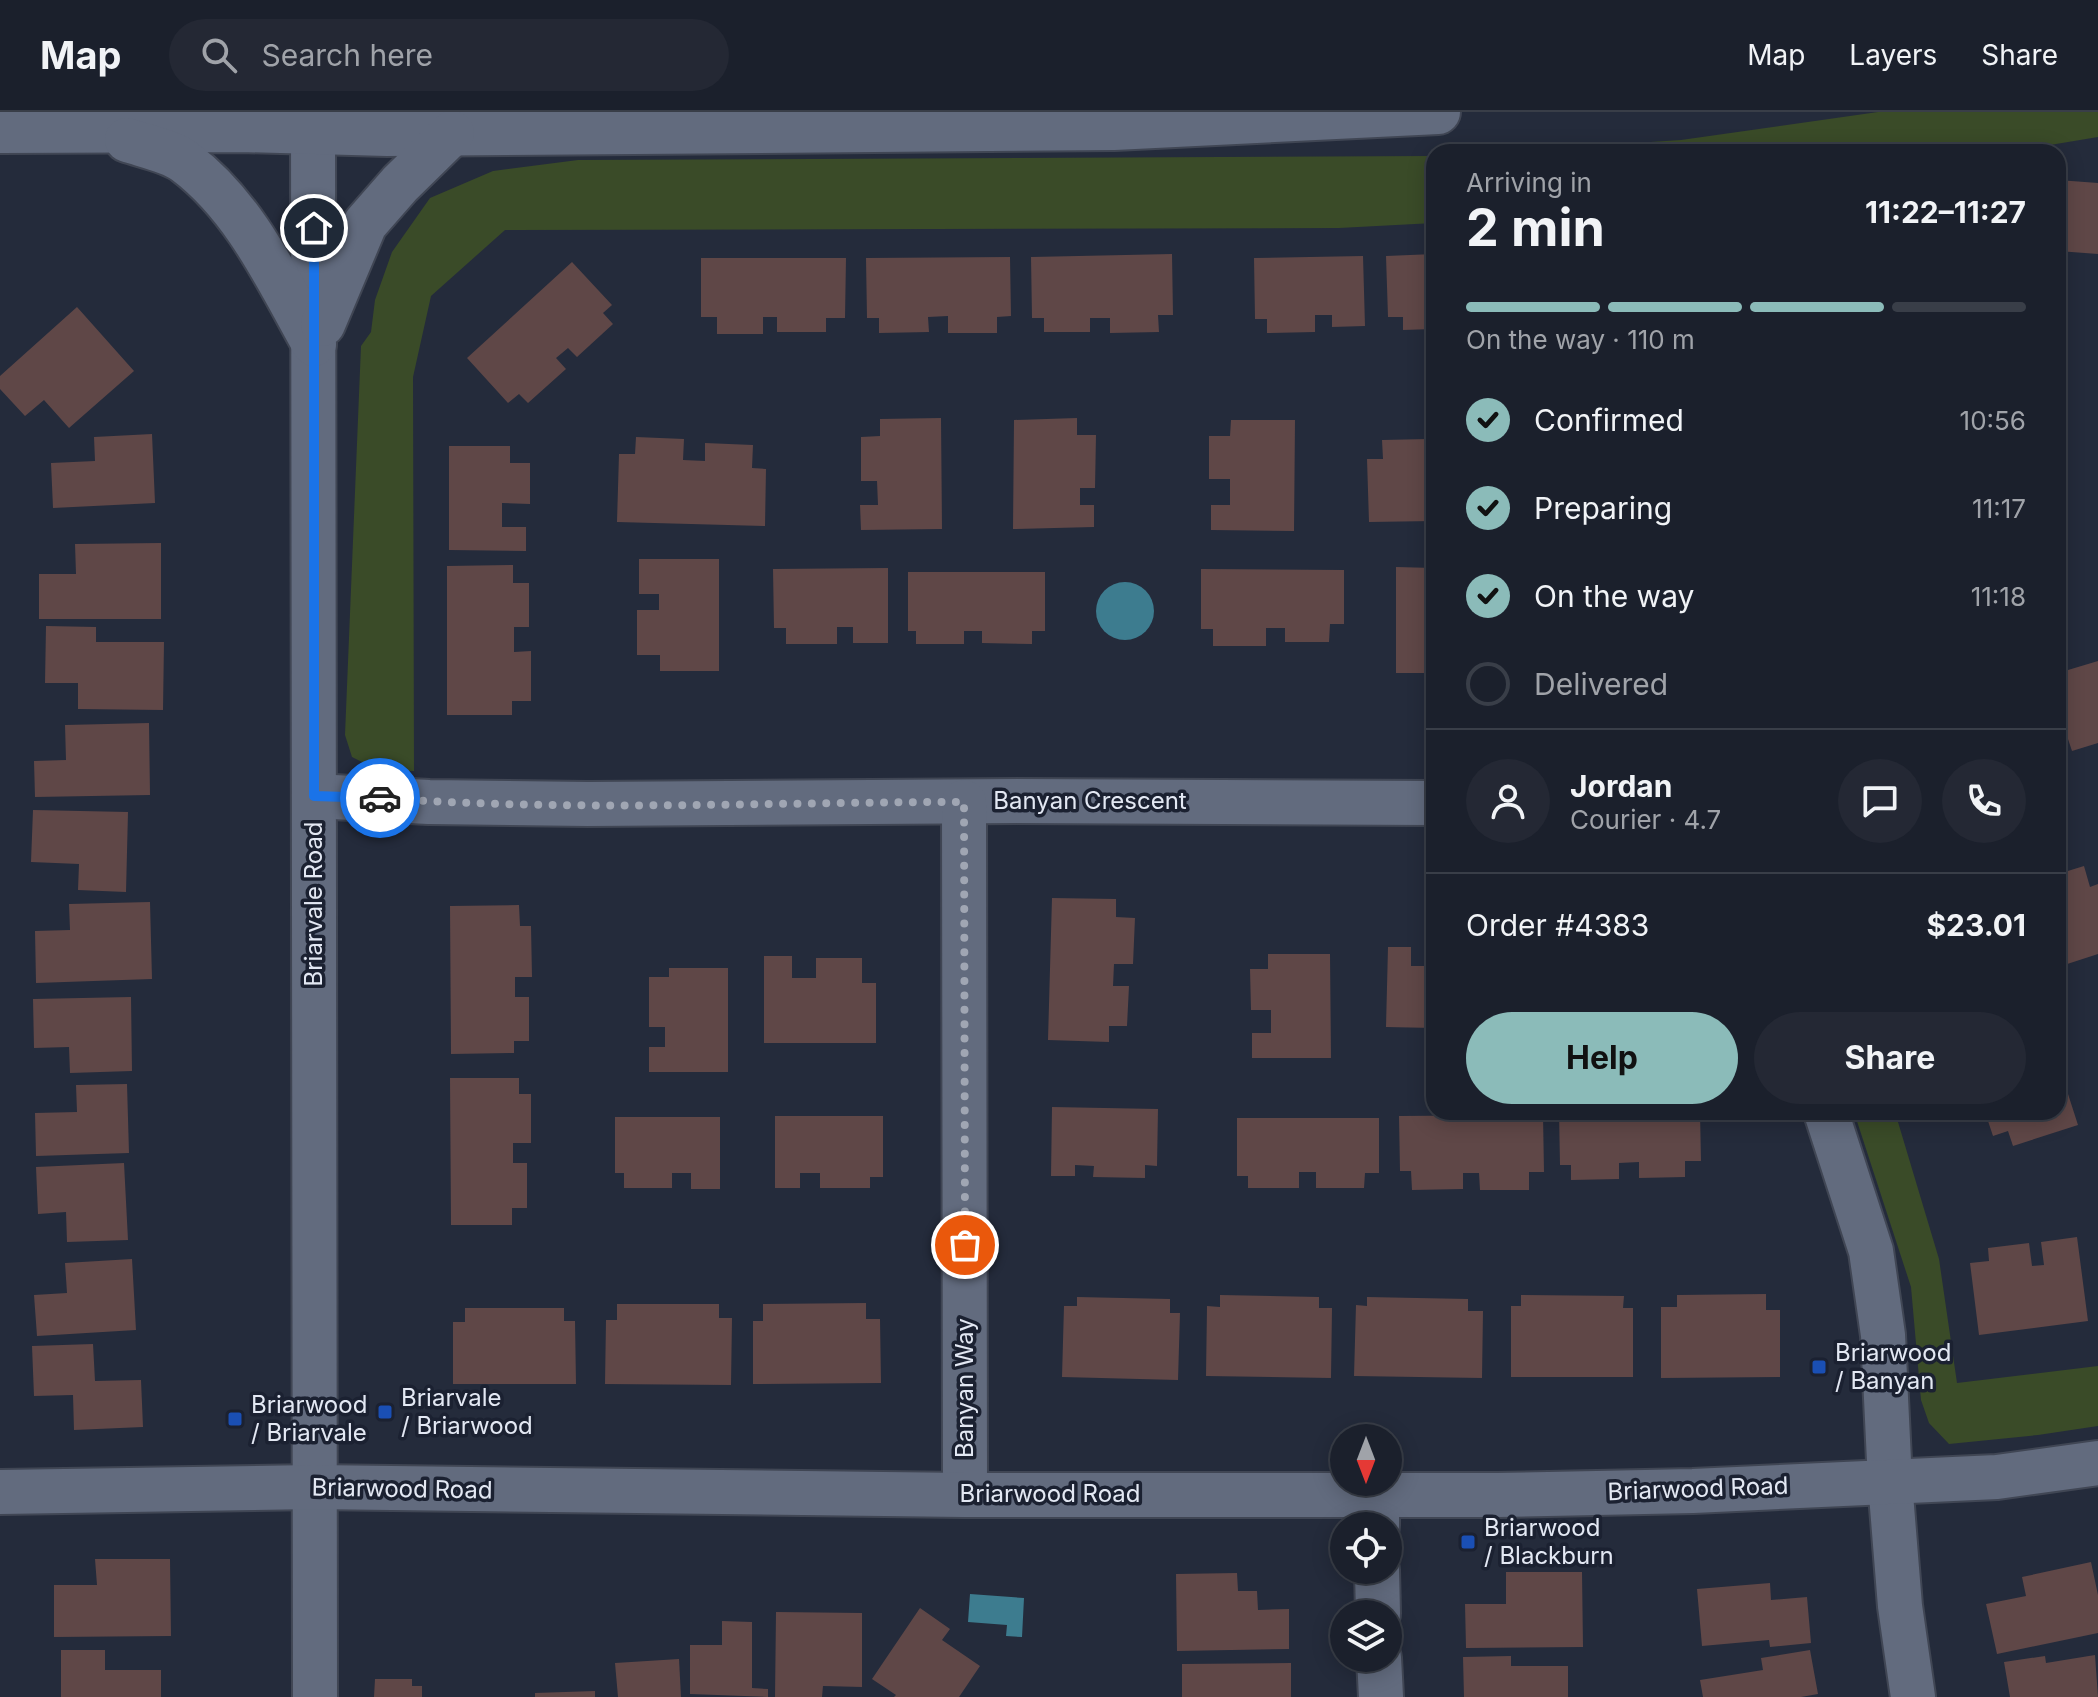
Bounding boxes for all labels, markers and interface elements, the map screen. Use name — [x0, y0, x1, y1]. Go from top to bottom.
search box — [169, 19, 729, 91]
text: Map — [40, 32, 121, 78]
icon: search — [197, 33, 241, 77]
text: Search here — [261, 37, 433, 73]
text: Map — [1747, 38, 1805, 72]
text: Layers — [1849, 38, 1937, 72]
text: Share — [1981, 38, 2058, 72]
text: Arriving in — [1466, 167, 1592, 198]
pin — [280, 194, 348, 262]
text: 11:22–11:27 — [1865, 194, 2026, 230]
text: 2 min — [1466, 196, 1605, 259]
icon: home — [292, 206, 336, 250]
text: On the way · 110 m — [1466, 324, 1695, 355]
icon: check — [1466, 398, 1510, 442]
text: Confirmed — [1534, 402, 1684, 438]
text: 10:56 — [1960, 405, 2026, 436]
icon: check — [1466, 486, 1510, 530]
text: Preparing — [1534, 490, 1672, 526]
text: 11:17 — [1972, 493, 2026, 524]
icon: check — [1466, 574, 1510, 618]
text: On the way — [1534, 578, 1694, 614]
text: 11:18 — [1971, 581, 2026, 612]
text: Delivered — [1534, 666, 1668, 702]
courier — [340, 758, 420, 838]
button: person — [1466, 759, 1550, 843]
button: chat — [1838, 759, 1922, 843]
button: phone — [1942, 759, 2026, 843]
text: Jordan — [1570, 768, 1672, 804]
icon: car — [358, 776, 402, 820]
street label: Banyan Crescent — [993, 786, 1187, 815]
text: Courier · 4.7 — [1570, 804, 1721, 835]
street label: Briarvale Road — [299, 821, 328, 987]
text: Order #4383 — [1466, 907, 1649, 943]
text: $23.01 — [1926, 907, 2026, 943]
button: Help — [1466, 1012, 1738, 1104]
button: Share — [1754, 1012, 2026, 1104]
pin — [931, 1211, 999, 1279]
icon: bag — [943, 1223, 987, 1267]
street label: Banyan Way — [950, 1318, 979, 1458]
place label: Briarwood / Banyan — [1835, 1338, 1951, 1395]
marker: Briarwood / Banyan — [1810, 1358, 1828, 1376]
place label: Briarvale / Briarwood — [401, 1383, 533, 1440]
place label: Briarwood / Briarvale — [251, 1390, 367, 1447]
marker: Briarvale / Briarwood — [376, 1403, 394, 1421]
marker: Briarwood / Briarvale — [226, 1410, 244, 1428]
north arrow — [1330, 1424, 1402, 1496]
map controls — [1330, 1424, 1402, 1672]
street label: Briarwood Road — [1607, 1471, 1789, 1506]
street label: Briarwood Road — [311, 1472, 493, 1505]
street label: Briarwood Road — [960, 1479, 1140, 1508]
button: locate — [1330, 1512, 1402, 1584]
place label: Briarwood / Blackburn — [1484, 1513, 1614, 1570]
marker: Briarwood / Blackburn — [1459, 1533, 1477, 1551]
button: layers — [1330, 1600, 1402, 1672]

